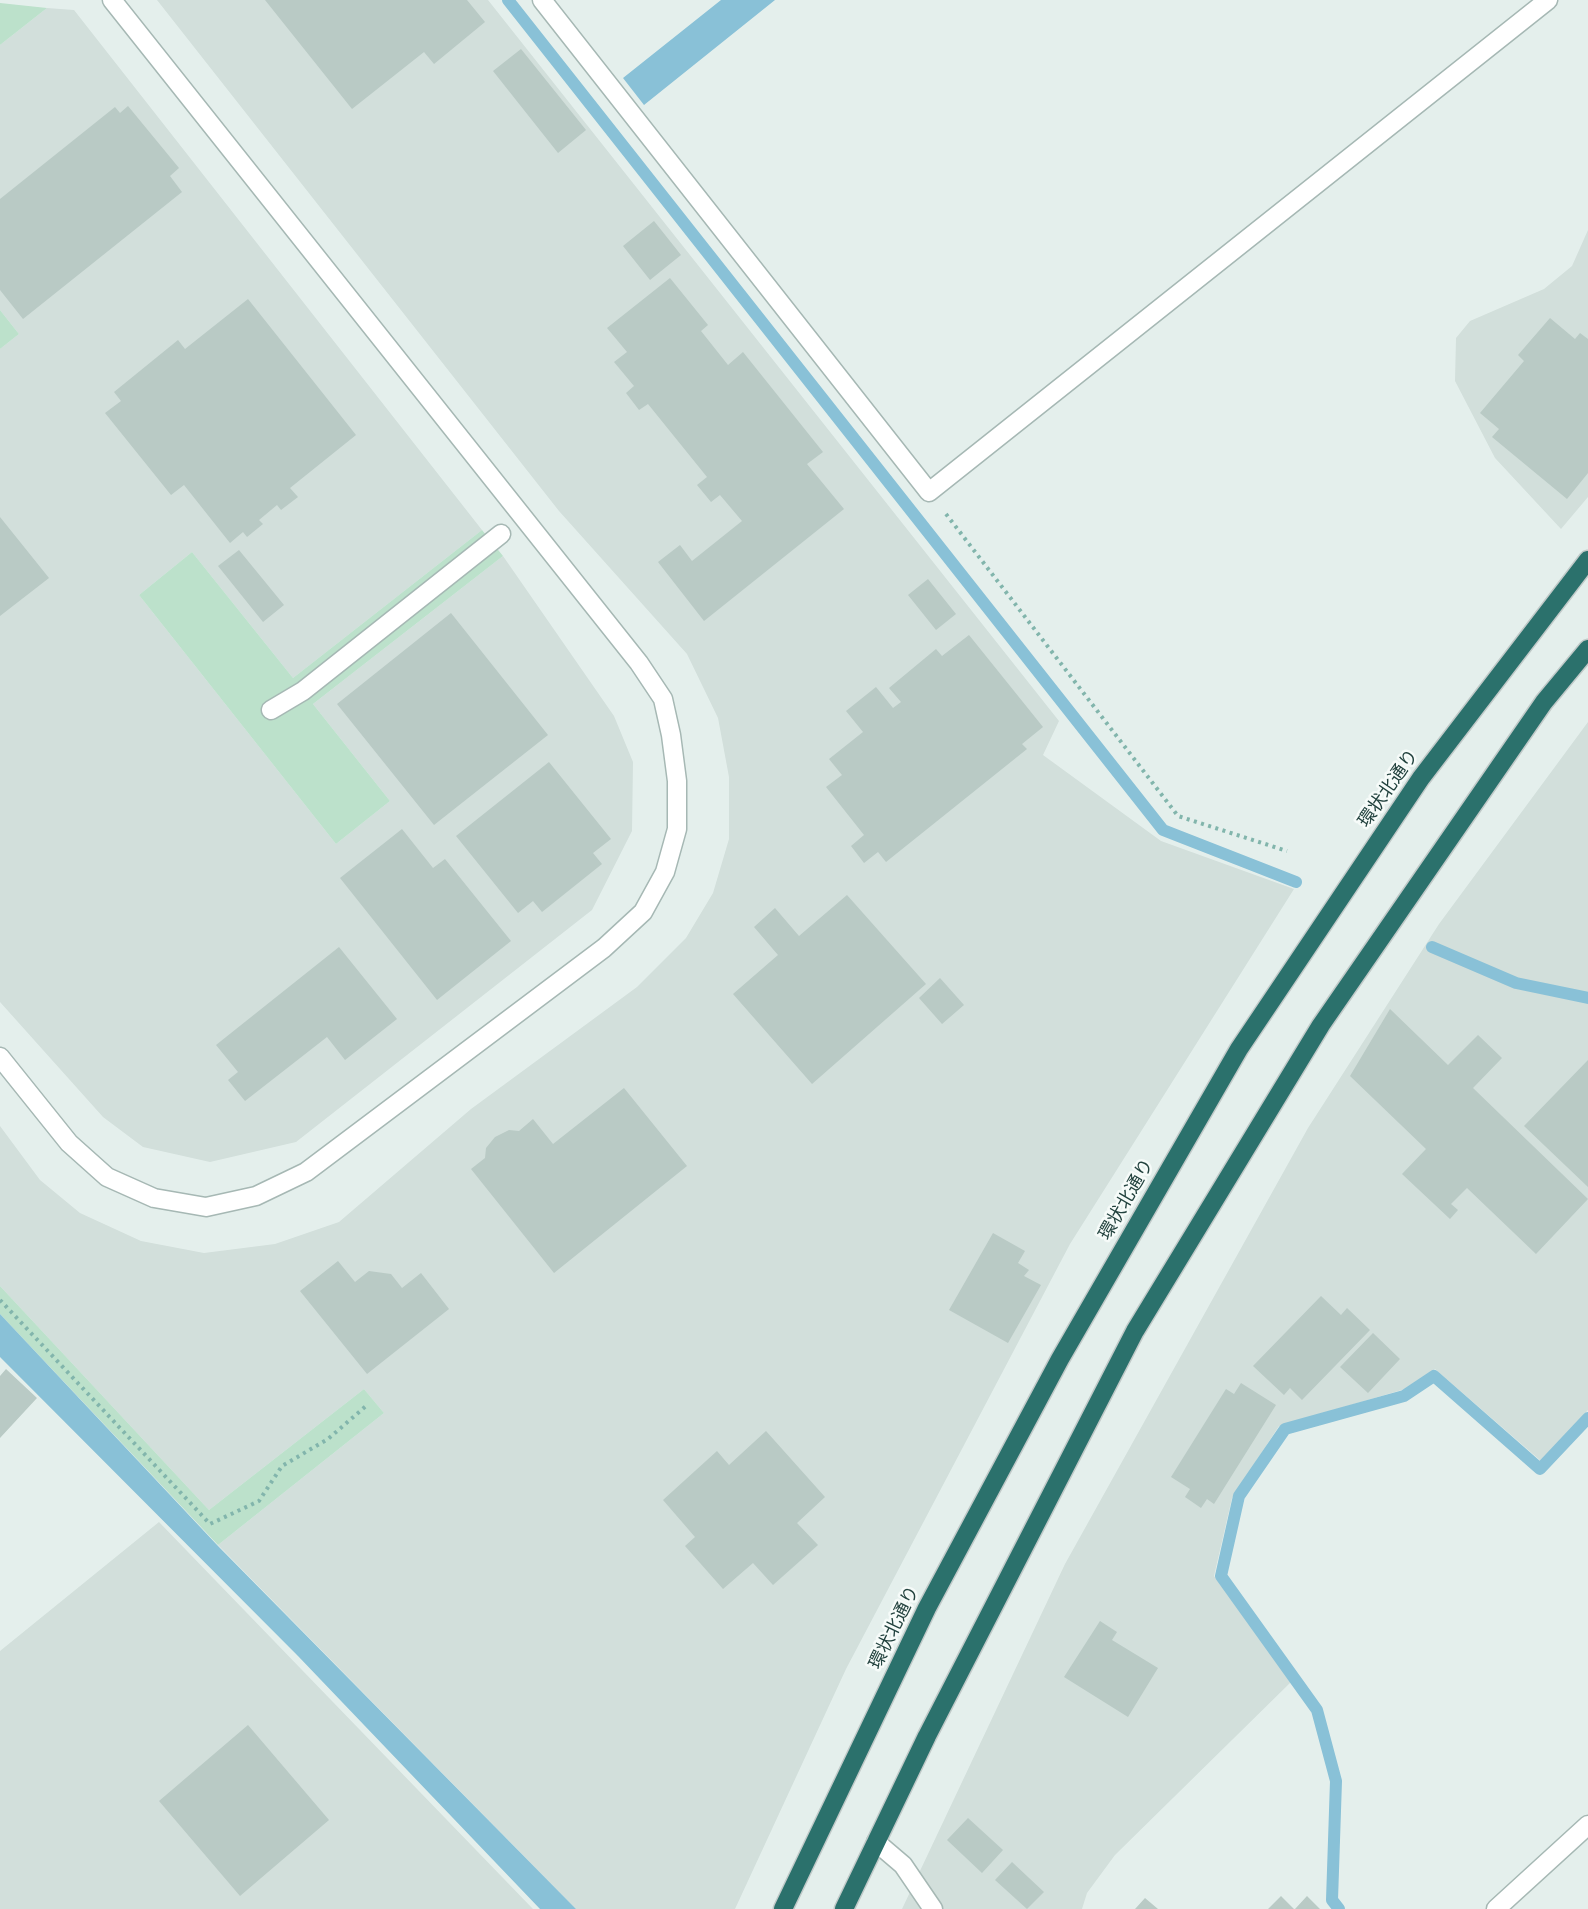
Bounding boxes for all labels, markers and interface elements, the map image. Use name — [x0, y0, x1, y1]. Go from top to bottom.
street label: 環状北通り — [1354, 746, 1424, 832]
street label: 環状北通り — [1095, 1156, 1159, 1244]
street label: 環状北通り — [866, 1583, 924, 1673]

